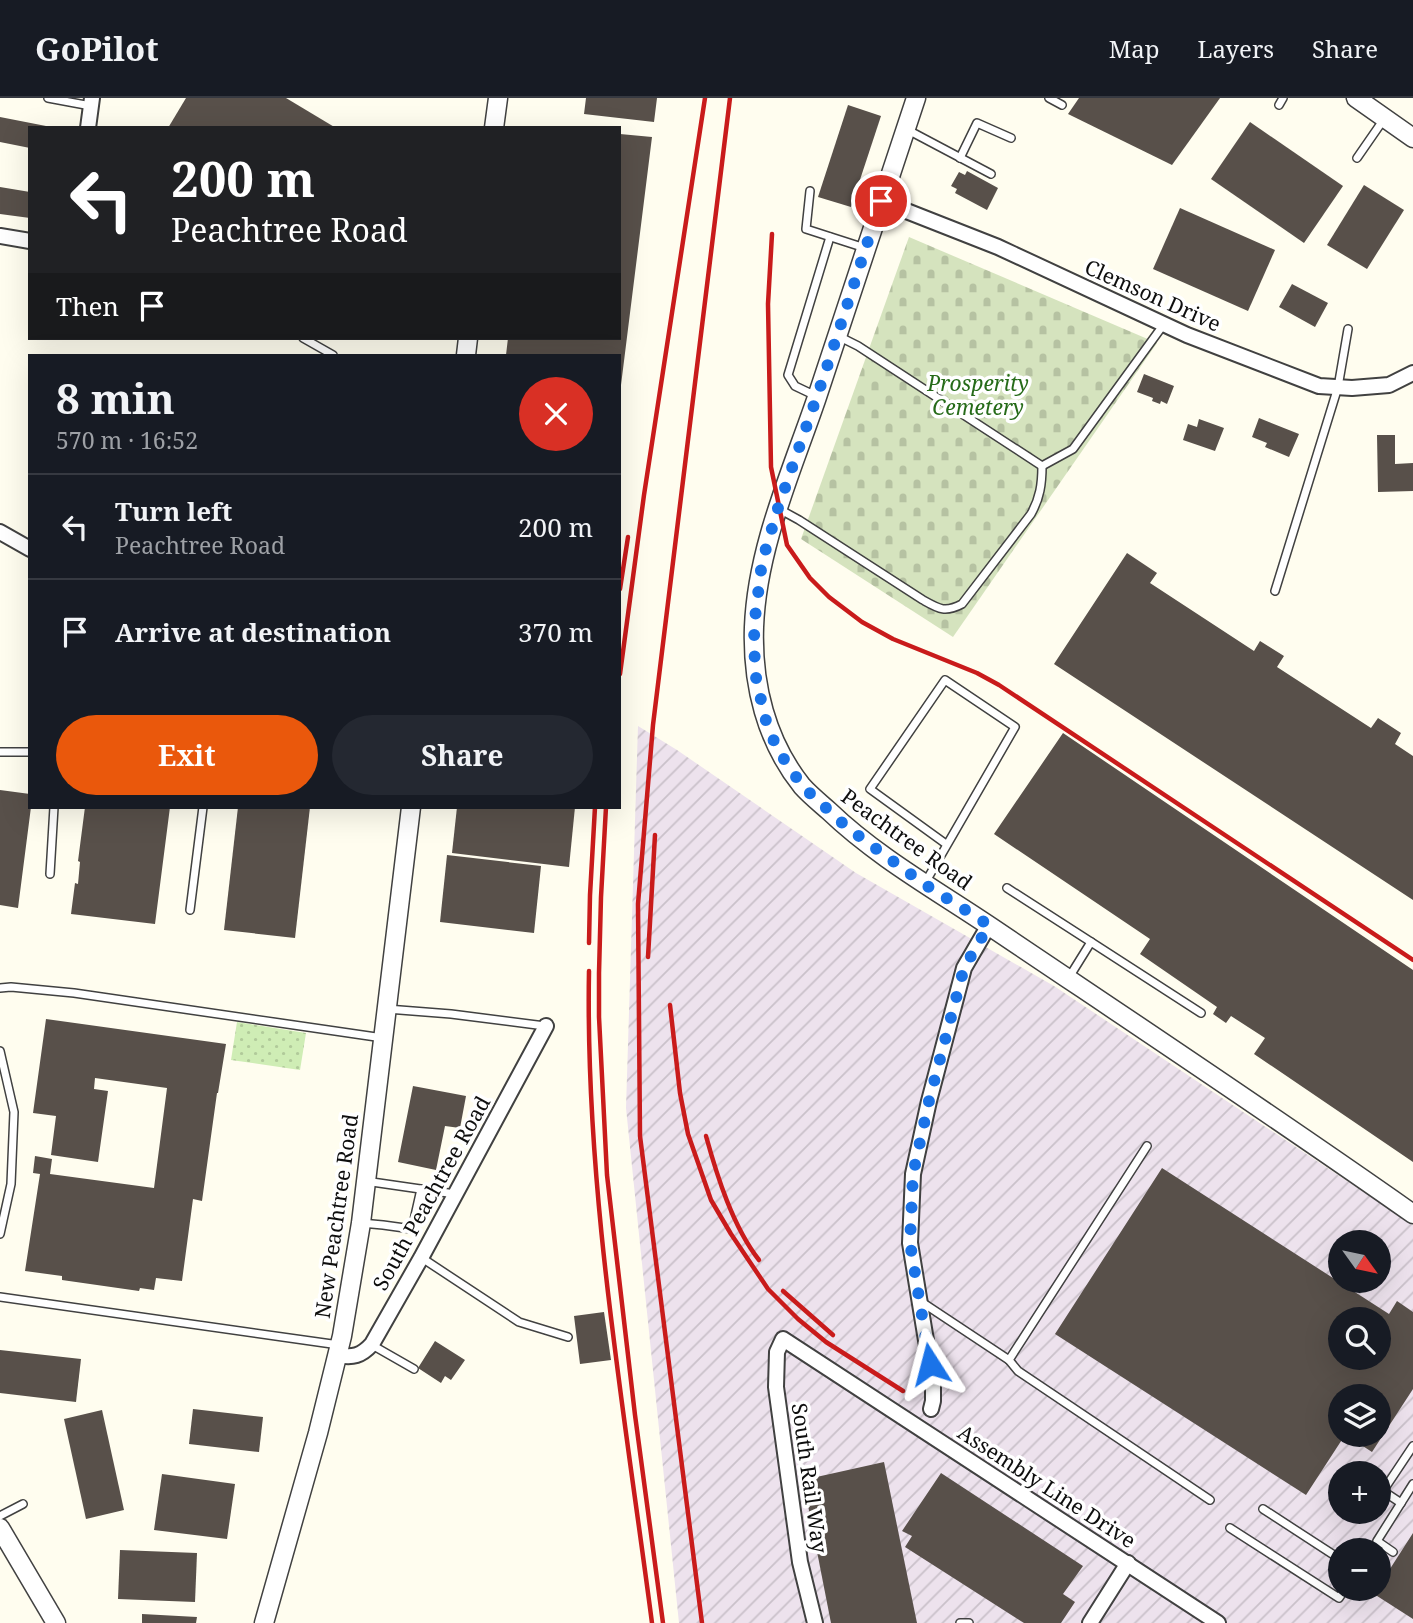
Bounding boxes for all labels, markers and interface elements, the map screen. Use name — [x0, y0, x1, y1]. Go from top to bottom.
text: GoPilot — [35, 26, 159, 71]
text: Map — [1109, 32, 1160, 65]
text: Layers — [1198, 32, 1274, 65]
text: Share — [1312, 32, 1378, 65]
text: 200 m — [171, 145, 315, 211]
icon: left — [56, 154, 147, 245]
pin — [851, 171, 911, 231]
icon: arrive — [862, 182, 900, 220]
text: Peachtree Road — [171, 208, 408, 251]
street label: Clemson Drive — [1080, 252, 1226, 338]
icon: arrive — [133, 287, 171, 325]
text: Then — [56, 288, 119, 324]
text: 8 min — [56, 369, 175, 426]
park label: Prosperity Cemetery — [926, 369, 1029, 421]
button: close — [519, 377, 593, 451]
text: 570 m · 16:52 — [56, 424, 198, 456]
text: Turn left — [115, 493, 232, 529]
icon: left — [56, 508, 94, 546]
text: 200 m — [518, 509, 593, 545]
text: Peachtree Road — [115, 529, 285, 561]
icon: arrive — [56, 613, 94, 651]
text: Arrive at destination — [115, 614, 391, 650]
text: 370 m — [518, 614, 593, 650]
button: Exit — [56, 715, 318, 795]
button: Share — [332, 715, 593, 795]
street label: Peachtree Road — [836, 782, 978, 896]
street label: South Peachtree Road — [366, 1091, 496, 1295]
street label: New Peachtree Road — [308, 1112, 364, 1320]
north arrow — [1328, 1230, 1391, 1293]
map controls — [1328, 1230, 1391, 1601]
button: search — [1328, 1307, 1391, 1370]
position arrow — [893, 1327, 967, 1401]
button: layers — [1328, 1384, 1391, 1447]
street label: South Rail Way — [786, 1401, 834, 1555]
street label: Assembly Line Drive — [953, 1418, 1141, 1554]
button: + — [1328, 1461, 1391, 1524]
button: − — [1328, 1538, 1391, 1601]

